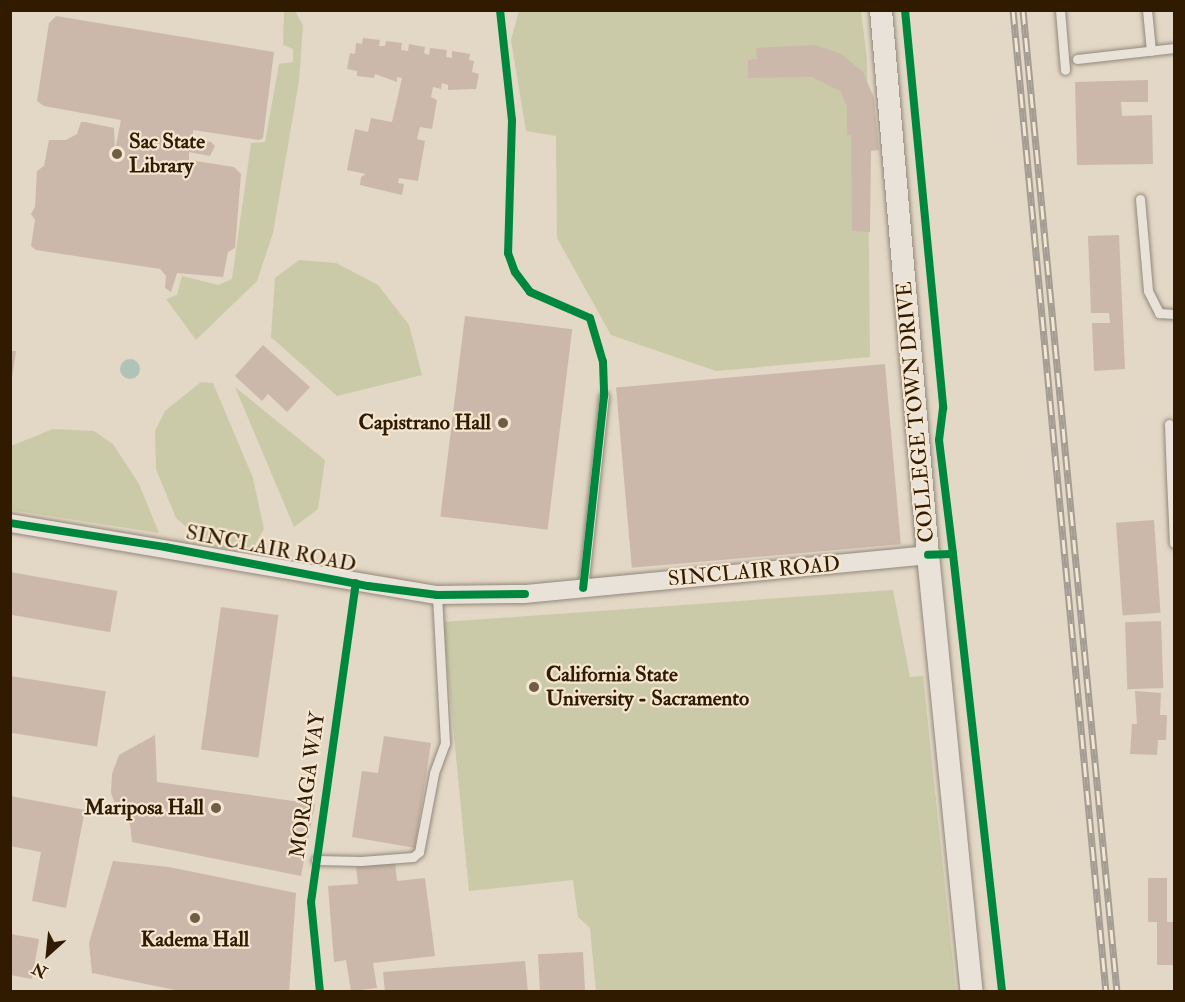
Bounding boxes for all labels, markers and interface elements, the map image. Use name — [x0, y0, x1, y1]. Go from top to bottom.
place label: Sac State Library — [129, 129, 205, 179]
marker: Sac State Library — [110, 147, 124, 161]
street label: COLLEGE TOWN DRIVE — [892, 280, 940, 544]
place label: Capistrano Hall — [359, 410, 491, 436]
marker: Capistrano Hall — [496, 416, 510, 430]
street label: SINCLAIR ROAD — [184, 520, 358, 578]
street label: SINCLAIR ROAD — [667, 552, 841, 592]
place label: California State University - Sacramento — [546, 662, 749, 712]
marker: California State University - Sacramento — [527, 680, 541, 694]
street label: MORAGA WAY — [285, 710, 331, 860]
place label: Mariposa Hall — [84, 795, 204, 821]
marker: Mariposa Hall — [209, 801, 223, 815]
marker: Kadema Hall — [188, 911, 202, 925]
north arrow — [18, 924, 78, 984]
place label: Kadema Hall — [141, 927, 249, 953]
text: N — [29, 958, 51, 982]

